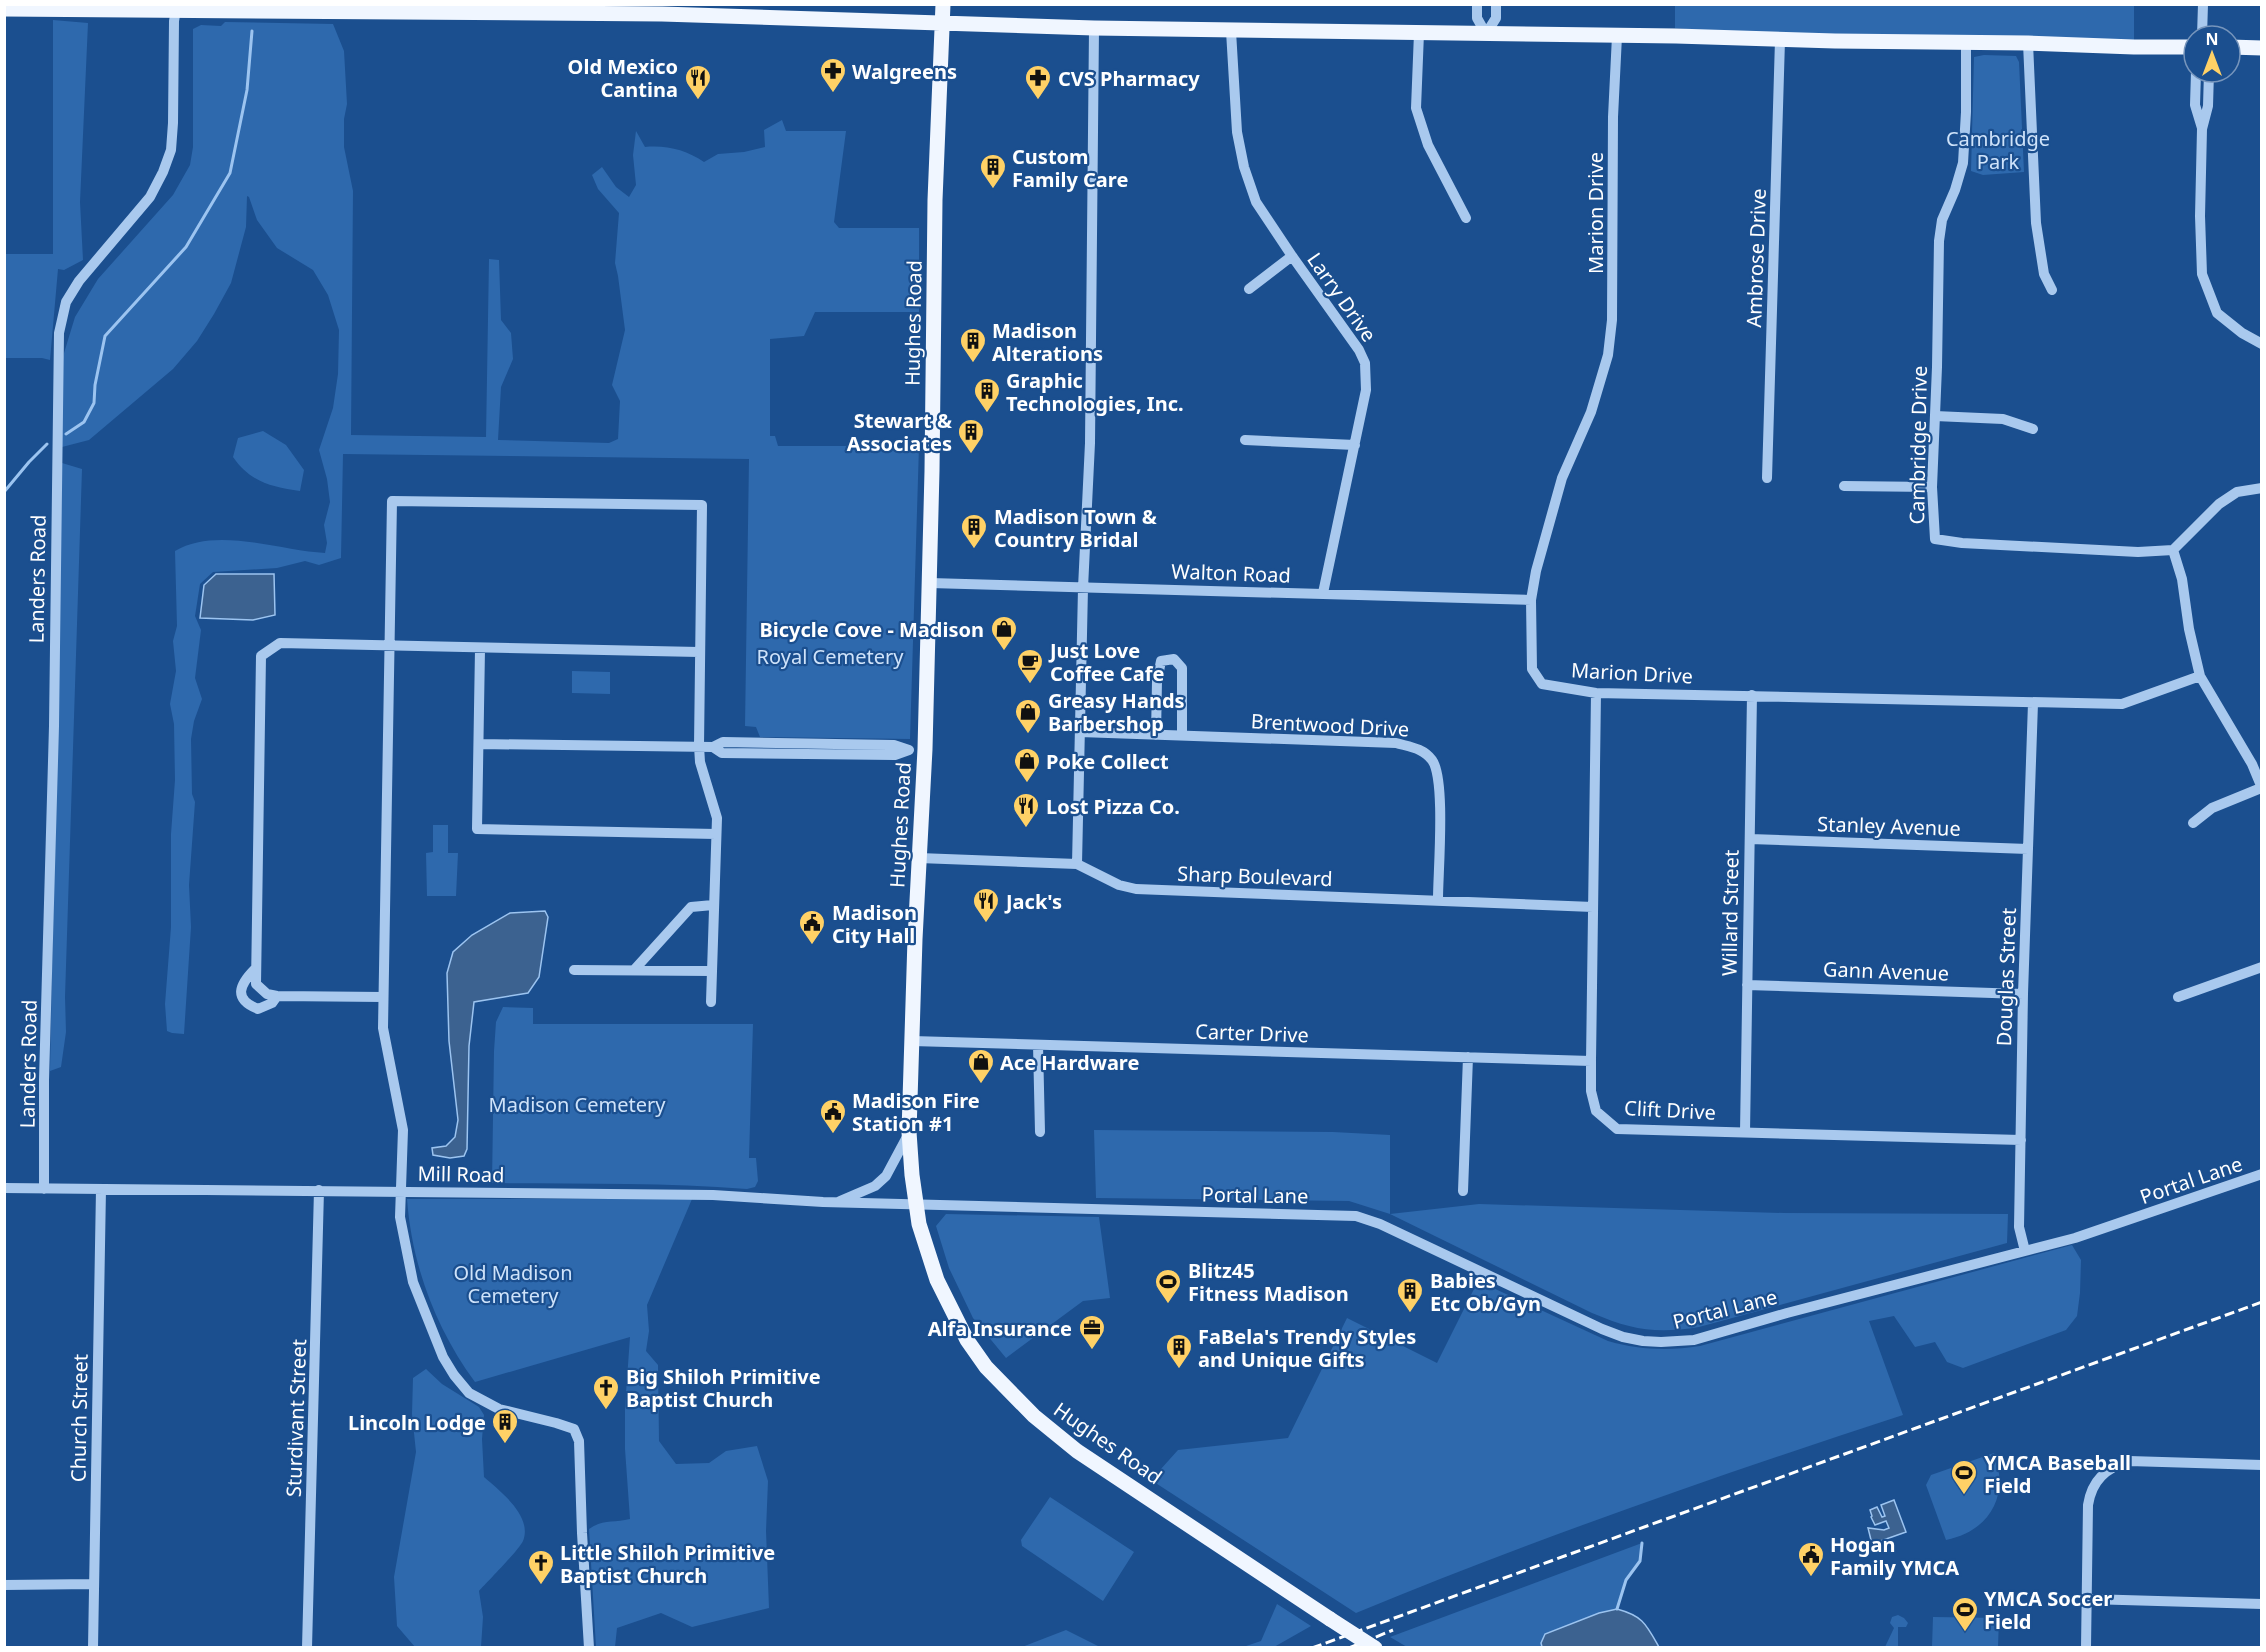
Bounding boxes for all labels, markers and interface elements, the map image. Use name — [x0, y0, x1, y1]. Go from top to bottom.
north arrow — [2182, 24, 2242, 84]
text: N — [2205, 28, 2219, 50]
place label: Old Mexico Cantina — [568, 53, 678, 103]
pharmacy icon: Walgreens — [818, 56, 848, 94]
place label: Walgreens — [852, 58, 957, 85]
restaurant icon: Old Mexico Cantina — [683, 63, 713, 101]
pharmacy icon: CVS Pharmacy — [1023, 63, 1053, 101]
place label: CVS Pharmacy — [1058, 65, 1200, 92]
park label: Cambridge Park — [1946, 125, 2050, 175]
place label: Custom Family Care — [1012, 143, 1128, 193]
building icon: Custom Family Care — [978, 152, 1008, 190]
street label: Marion Drive — [1582, 152, 1609, 274]
street label: Ambrose Drive — [1740, 188, 1772, 328]
street label: Larry Drive — [1301, 247, 1383, 347]
street label: Hughes Road — [898, 260, 928, 386]
place label: Madison Alterations — [992, 317, 1103, 367]
building icon: Madison Alterations — [958, 326, 988, 364]
street label: Cambridge Drive — [1903, 365, 1933, 525]
place label: Graphic Technologies, Inc. — [1006, 367, 1184, 417]
building icon: Graphic Technologies, Inc. — [972, 376, 1002, 414]
place label: Stewart & Associates — [847, 407, 952, 457]
building icon: Stewart & Associates — [956, 417, 986, 455]
place label: Madison Town & Country Bridal — [994, 503, 1157, 553]
building icon: Madison Town & Country Bridal — [959, 512, 989, 550]
street label: Landers Road — [22, 514, 52, 644]
street label: Walton Road — [1171, 557, 1291, 589]
shop icon: Bicycle Cove - Madison — [989, 614, 1019, 652]
place label: Bicycle Cove - Madison — [759, 616, 984, 643]
place label: Just Love Coffee Cafe — [1048, 637, 1164, 687]
park label: Royal Cemetery — [757, 643, 904, 670]
cafe icon: Just Love Coffee Cafe — [1015, 647, 1045, 685]
street label: Marion Drive — [1570, 656, 1694, 690]
place label: Greasy Hands Barbershop — [1048, 687, 1185, 737]
shop icon: Greasy Hands Barbershop — [1013, 697, 1043, 735]
street label: Brentwood Drive — [1250, 707, 1410, 743]
shop icon: Poke Collect — [1012, 746, 1042, 784]
place label: Poke Collect — [1046, 748, 1169, 775]
street label: Hughes Road — [883, 761, 917, 889]
restaurant icon: Lost Pizza Co. — [1011, 791, 1041, 829]
place label: Lost Pizza Co. — [1046, 793, 1180, 820]
street label: Stanley Avenue — [1817, 810, 1961, 842]
street label: Willard Street — [1715, 850, 1745, 976]
street label: Sharp Boulevard — [1177, 860, 1333, 892]
restaurant icon: Jack's — [971, 886, 1001, 924]
place label: Jack's — [1004, 888, 1062, 915]
place label: Madison City Hall — [832, 899, 917, 949]
street label: Douglas Street — [1990, 907, 2022, 1047]
public building icon: Madison City Hall — [797, 908, 827, 946]
street label: Gann Avenue — [1823, 955, 1949, 987]
street label: Landers Road — [13, 999, 43, 1129]
street label: Carter Drive — [1195, 1018, 1309, 1048]
shop icon: Ace Hardware — [966, 1047, 996, 1085]
place label: Ace Hardware — [1000, 1049, 1139, 1076]
place label: Madison Fire Station #1 — [852, 1087, 980, 1137]
park label: Madison Cemetery — [489, 1091, 666, 1118]
street label: Clift Drive — [1623, 1094, 1717, 1126]
public building icon: Madison Fire Station #1 — [818, 1097, 848, 1135]
street label: Portal Lane — [2136, 1150, 2246, 1210]
street label: Mill Road — [417, 1160, 505, 1188]
street label: Portal Lane — [1201, 1181, 1309, 1209]
place label: Blitz45 Fitness Madison — [1188, 1257, 1349, 1307]
park label: Old Madison Cemetery — [453, 1259, 573, 1309]
sports icon: Blitz45 Fitness Madison — [1153, 1267, 1183, 1305]
place label: Babies Etc Ob/Gyn — [1430, 1267, 1541, 1317]
building icon: Babies Etc Ob/Gyn — [1395, 1276, 1425, 1314]
street label: Portal Lane — [1670, 1283, 1780, 1335]
office icon: Alfa Insurance — [1077, 1313, 1107, 1351]
place label: Alfa Insurance — [928, 1315, 1072, 1342]
place label: FaBela's Trendy Styles and Unique Gifts — [1198, 1323, 1416, 1373]
building icon: FaBela's Trendy Styles and Unique Gifts — [1164, 1332, 1194, 1370]
street label: Sturdivant Street — [280, 1339, 312, 1497]
street label: Church Street — [64, 1354, 94, 1482]
place label: Big Shiloh Primitive Baptist Church — [626, 1363, 821, 1413]
church icon: Big Shiloh Primitive Baptist Church — [591, 1373, 621, 1411]
street label: Hughes Road — [1049, 1396, 1167, 1490]
building icon: Lincoln Lodge — [490, 1407, 520, 1445]
place label: Lincoln Lodge — [348, 1409, 486, 1436]
place label: YMCA Baseball Field — [1984, 1449, 2131, 1499]
sports icon: YMCA Baseball Field — [1949, 1458, 1979, 1496]
place label: Hogan Family YMCA — [1830, 1531, 1959, 1581]
place label: Little Shiloh Primitive Baptist Church — [560, 1539, 775, 1589]
public building icon: Hogan Family YMCA — [1796, 1540, 1826, 1578]
church icon: Little Shiloh Primitive Baptist Church — [526, 1548, 556, 1586]
place label: YMCA Soccer Field — [1984, 1585, 2112, 1635]
sports icon: YMCA Soccer Field — [1950, 1595, 1980, 1633]

